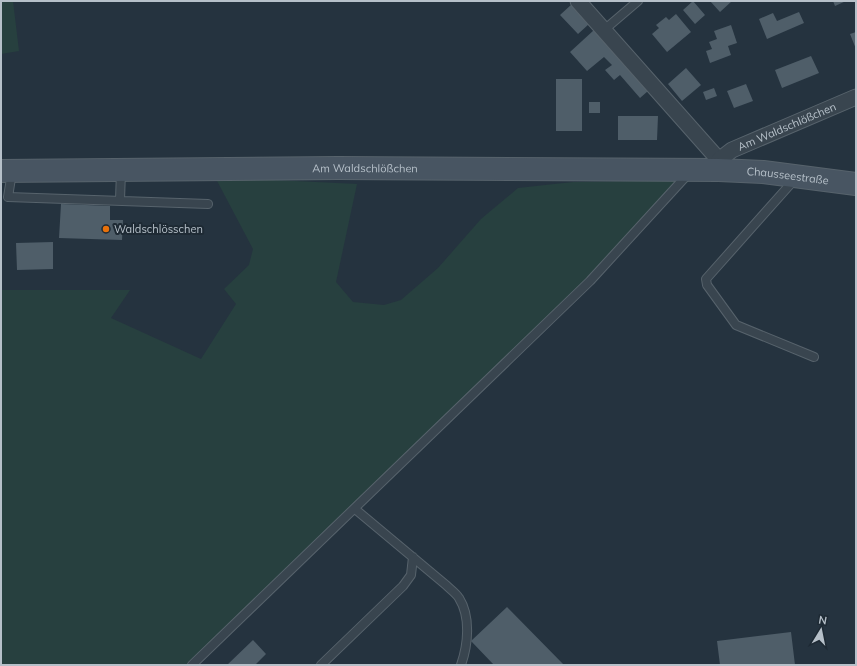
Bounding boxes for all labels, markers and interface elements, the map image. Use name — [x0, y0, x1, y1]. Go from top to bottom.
street label: Am Waldschlößchen — [735, 99, 838, 154]
street label: Am Waldschlößchen — [312, 161, 418, 175]
street label: Chausseestraße — [746, 164, 830, 187]
place label: Waldschlösschen — [114, 222, 203, 236]
marker: Waldschlösschen — [101, 224, 111, 234]
north arrow — [801, 610, 841, 650]
text: N — [817, 613, 828, 628]

